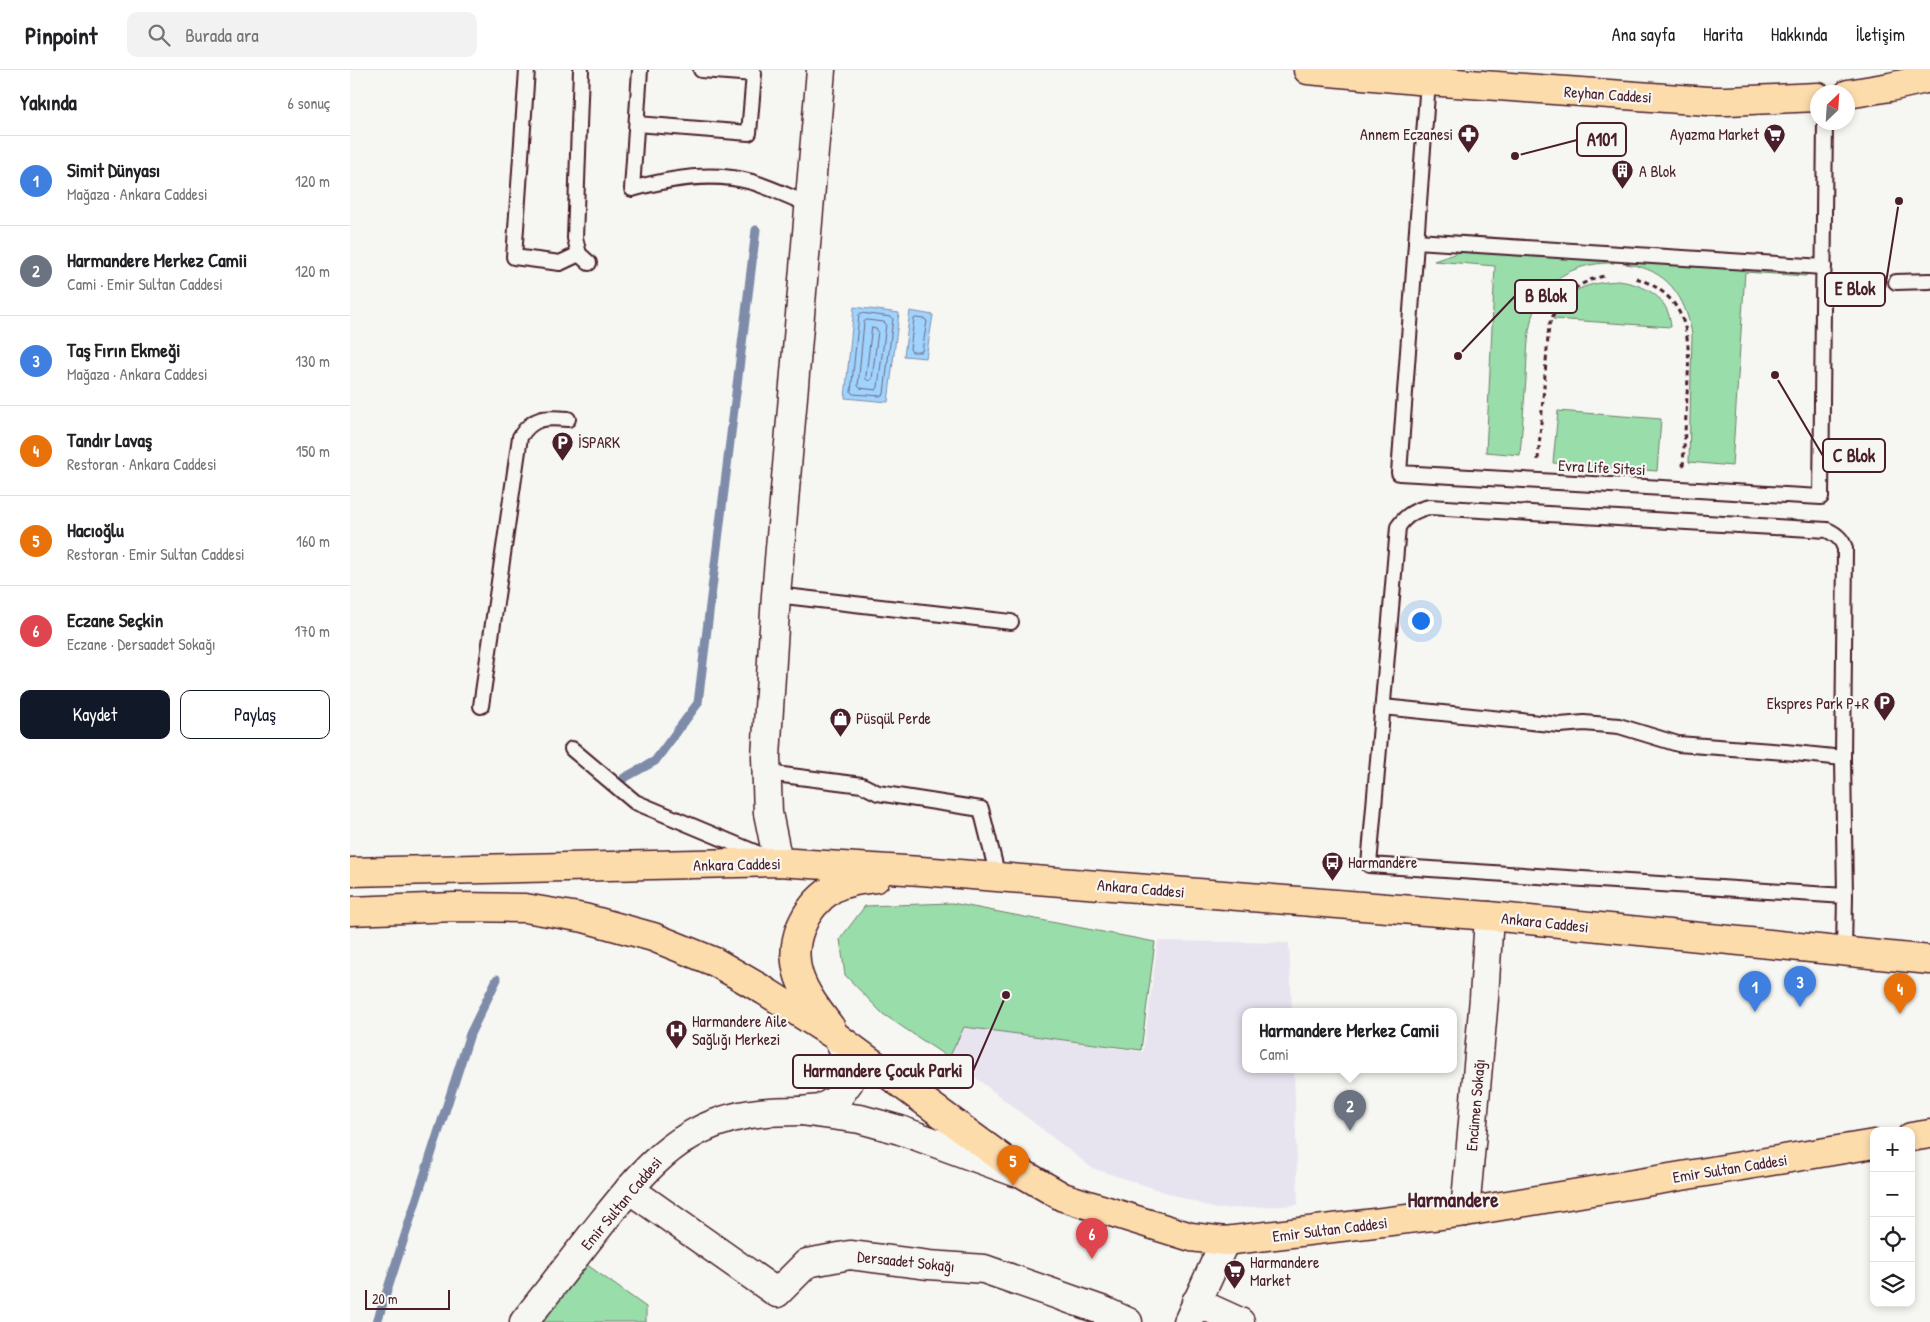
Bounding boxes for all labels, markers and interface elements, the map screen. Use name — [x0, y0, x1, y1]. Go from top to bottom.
search box — [127, 12, 477, 57]
text: Pinpoint — [25, 19, 97, 51]
icon: search — [145, 21, 173, 49]
text: Burada ara — [185, 22, 259, 48]
text: Ana sayfa — [1612, 22, 1675, 47]
text: Harita — [1703, 22, 1743, 47]
text: Hakkında — [1771, 22, 1827, 47]
text: İletişim — [1855, 22, 1905, 47]
street label: Reyhan Caddesi — [1563, 80, 1653, 108]
north arrow — [1810, 85, 1855, 130]
text: Yakında — [20, 88, 77, 117]
text: 6 sonuç — [287, 92, 330, 114]
pharmacy icon: Annem Eczanesi — [1457, 122, 1481, 153]
supermarket icon: Ayazma Market — [1763, 122, 1787, 153]
place label: Annem Eczanesi — [1360, 123, 1453, 145]
callout: A101 — [1577, 123, 1626, 156]
place label: Ayazma Market — [1670, 123, 1759, 145]
text: A101 — [1587, 127, 1617, 152]
text: Simit Dünyası — [67, 157, 160, 183]
building icon: A Blok — [1611, 159, 1635, 190]
place label: A Blok — [1639, 160, 1676, 182]
text: 1 — [33, 170, 39, 192]
text: 120 m — [295, 170, 330, 192]
text: Mağaza · Ankara Caddesi — [67, 183, 208, 205]
text: Harmandere Merkez Camii — [67, 247, 247, 273]
text: 2 — [32, 260, 40, 282]
text: 120 m — [295, 260, 330, 282]
text: Cami · Emir Sultan Caddesi — [67, 273, 223, 295]
callout: E Blok — [1825, 273, 1885, 306]
text: E Blok — [1835, 276, 1876, 301]
callout: B Blok — [1515, 280, 1577, 313]
text: B Blok — [1525, 283, 1567, 308]
text: Taş Fırın Ekmeği — [67, 337, 180, 363]
text: 3 — [32, 350, 40, 372]
text: 130 m — [295, 350, 330, 372]
text: Mağaza · Ankara Caddesi — [67, 363, 208, 385]
text: Tandır Lavaş — [67, 427, 152, 453]
parking icon: İSPARK — [550, 430, 574, 461]
place label: İSPARK — [578, 431, 621, 453]
callout: C Blok — [1823, 439, 1885, 472]
text: 4 — [33, 440, 39, 462]
text: 150 m — [296, 440, 330, 462]
text: C Blok — [1833, 443, 1876, 468]
text: Restoran · Ankara Caddesi — [67, 453, 217, 475]
street label: Evra Life Sitesi — [1558, 454, 1646, 480]
text: Hacıoğlu — [67, 517, 124, 543]
text: 5 — [33, 530, 39, 552]
text: 160 m — [296, 530, 330, 552]
text: Restoran · Emir Sultan Caddesi — [67, 543, 245, 565]
text: Eczane Seçkin — [67, 607, 163, 633]
your location — [1408, 608, 1434, 634]
text: 6 — [33, 620, 39, 642]
text: 170 m — [295, 620, 330, 642]
text: Eczane · Dersaadet Sokağı — [67, 633, 216, 655]
button: Kaydet — [20, 690, 170, 739]
button: Paylaş — [180, 690, 330, 739]
parking icon: Ekspres Park P+R — [1873, 691, 1897, 722]
place label: Ekspres Park P+R — [1767, 692, 1869, 714]
shop icon: Püsqül Perde — [828, 706, 852, 737]
place label: Püsqül Perde — [856, 707, 931, 729]
bus stop icon: Harmandere — [1320, 850, 1344, 881]
place label: Harmandere — [1348, 851, 1418, 873]
street label: Ankara Caddesi — [693, 852, 781, 876]
street label: Ankara Caddesi — [1096, 873, 1186, 903]
street label: Ankara Caddesi — [1500, 906, 1590, 938]
pin: 3 — [1784, 966, 1816, 1007]
pin: 1 — [1739, 971, 1771, 1012]
pin: 4 — [1884, 973, 1916, 1014]
popup — [1242, 1008, 1457, 1073]
place label: Harmandere Aile Sağlığı Merkezi — [692, 1010, 788, 1050]
text: Harmandere Merkez Camii — [1259, 1017, 1440, 1043]
hospital icon: Harmandere Aile Sağlığı Merkezi — [664, 1018, 688, 1049]
text: Cami — [1259, 1043, 1289, 1065]
callout: Harmandere Çocuk Parki — [793, 1055, 973, 1088]
text: Harmandere Çocuk Parki — [803, 1058, 963, 1083]
street label: Encümen Sokağı — [1460, 1058, 1490, 1152]
pin: 2 — [1334, 1090, 1366, 1131]
map controls — [1870, 1127, 1915, 1307]
button: + — [1870, 1127, 1915, 1172]
pin: 5 — [997, 1145, 1029, 1186]
street label: Emir Sultan Caddesi — [1671, 1148, 1789, 1188]
street label: Emir Sultan Caddesi — [575, 1152, 667, 1254]
button: − — [1870, 1172, 1915, 1217]
district label: Harmandere — [1407, 1185, 1499, 1214]
street label: Emir Sultan Caddesi — [1271, 1211, 1389, 1247]
button: locate — [1870, 1217, 1915, 1262]
pin: 6 — [1076, 1218, 1108, 1259]
street label: Dersaadet Sokağı — [856, 1245, 956, 1277]
place label: Harmandere Market — [1250, 1251, 1320, 1291]
supermarket icon: Harmandere Market — [1222, 1259, 1246, 1290]
button: layers — [1870, 1262, 1915, 1307]
scale bar — [365, 1287, 450, 1310]
text: 20 m — [372, 1289, 398, 1308]

